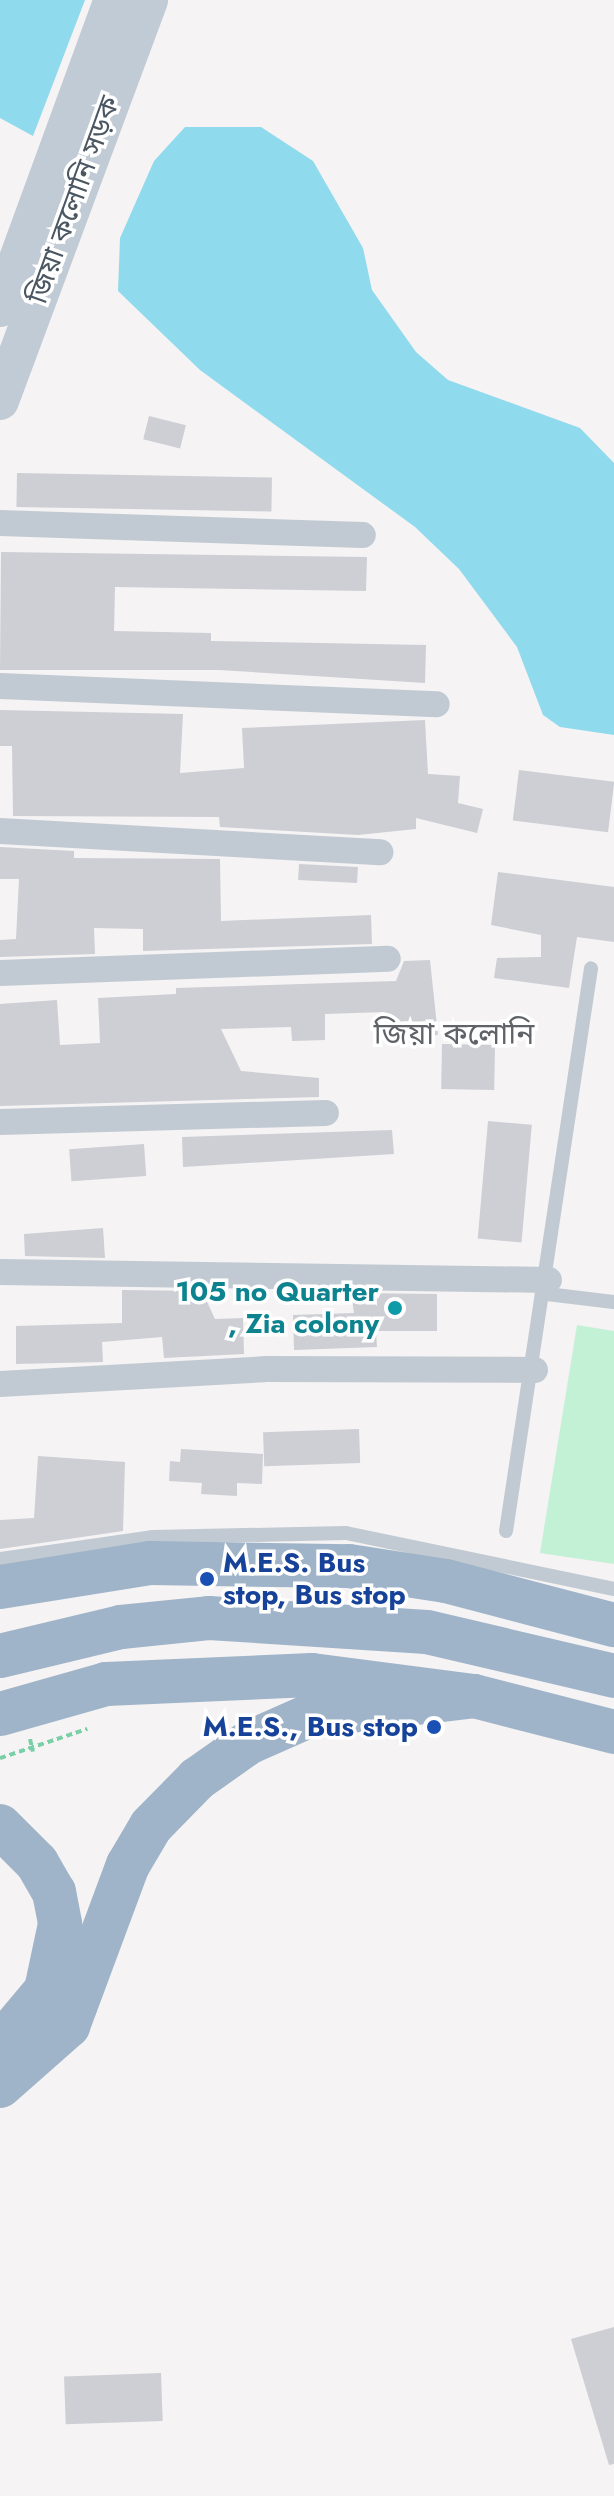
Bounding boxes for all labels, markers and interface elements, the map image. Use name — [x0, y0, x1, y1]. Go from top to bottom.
street label: জিয়া কলোনি সড়ক — [21, 92, 127, 308]
district label: জিয়া কলোনি — [374, 1016, 534, 1052]
place label: 105 no Quarter , Zia colony — [175, 1275, 379, 1341]
marker: 105 no Quarter , Zia colony — [386, 1299, 404, 1317]
place label: M.E.S. Bus stop, Bus stop — [223, 1546, 406, 1612]
marker: M.E.S. Bus stop, Bus stop — [198, 1570, 216, 1588]
place label: M.E.S., Bus stop — [203, 1710, 418, 1744]
marker: M.E.S., Bus stop — [425, 1718, 443, 1736]

